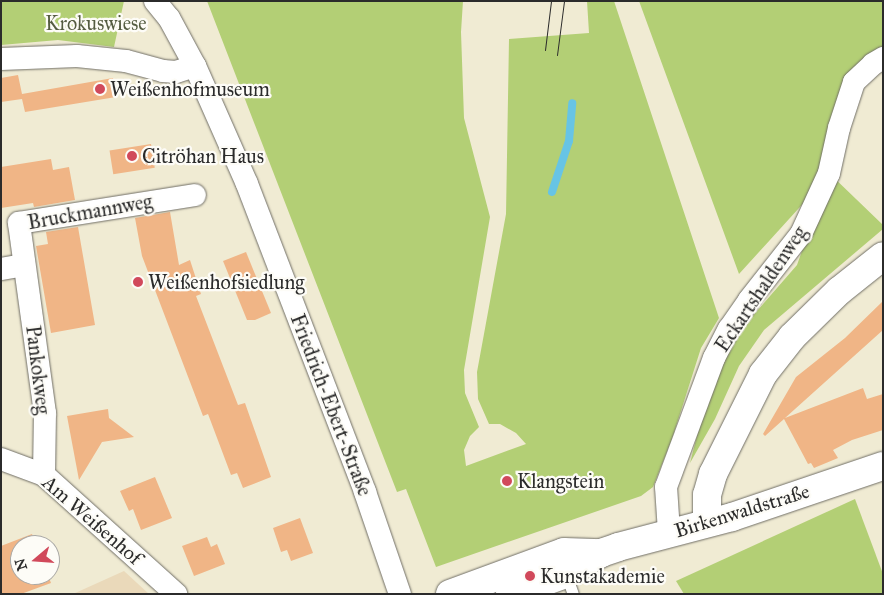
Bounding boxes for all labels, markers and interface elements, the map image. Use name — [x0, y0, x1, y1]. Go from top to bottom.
park label: Krokuswiese — [45, 11, 147, 35]
place label: Weißenhofmuseum — [110, 77, 270, 101]
marker: Weißenhofmuseum — [94, 83, 106, 95]
place label: Citröhan Haus — [142, 144, 264, 168]
marker: Citröhan Haus — [126, 150, 138, 162]
street label: Bruckmannweg — [26, 189, 154, 235]
street label: Eckartshaldenweg — [710, 221, 812, 357]
place label: Weißenhofsiedlung — [148, 270, 305, 294]
marker: Weißenhofsiedlung — [132, 276, 144, 288]
street label: Friedrich-Ebert-Straße — [285, 311, 377, 499]
street label: Pankokweg — [21, 324, 55, 416]
place label: Klangstein — [517, 469, 604, 493]
street label: Am Weißenhof — [37, 470, 147, 570]
marker: Klangstein — [501, 475, 513, 487]
street label: Birkenwaldstraße — [672, 479, 812, 543]
north arrow — [10, 535, 60, 585]
text: N — [11, 556, 31, 573]
place label: Kunstakademie — [540, 564, 665, 588]
marker: Kunstakademie — [524, 570, 536, 582]

